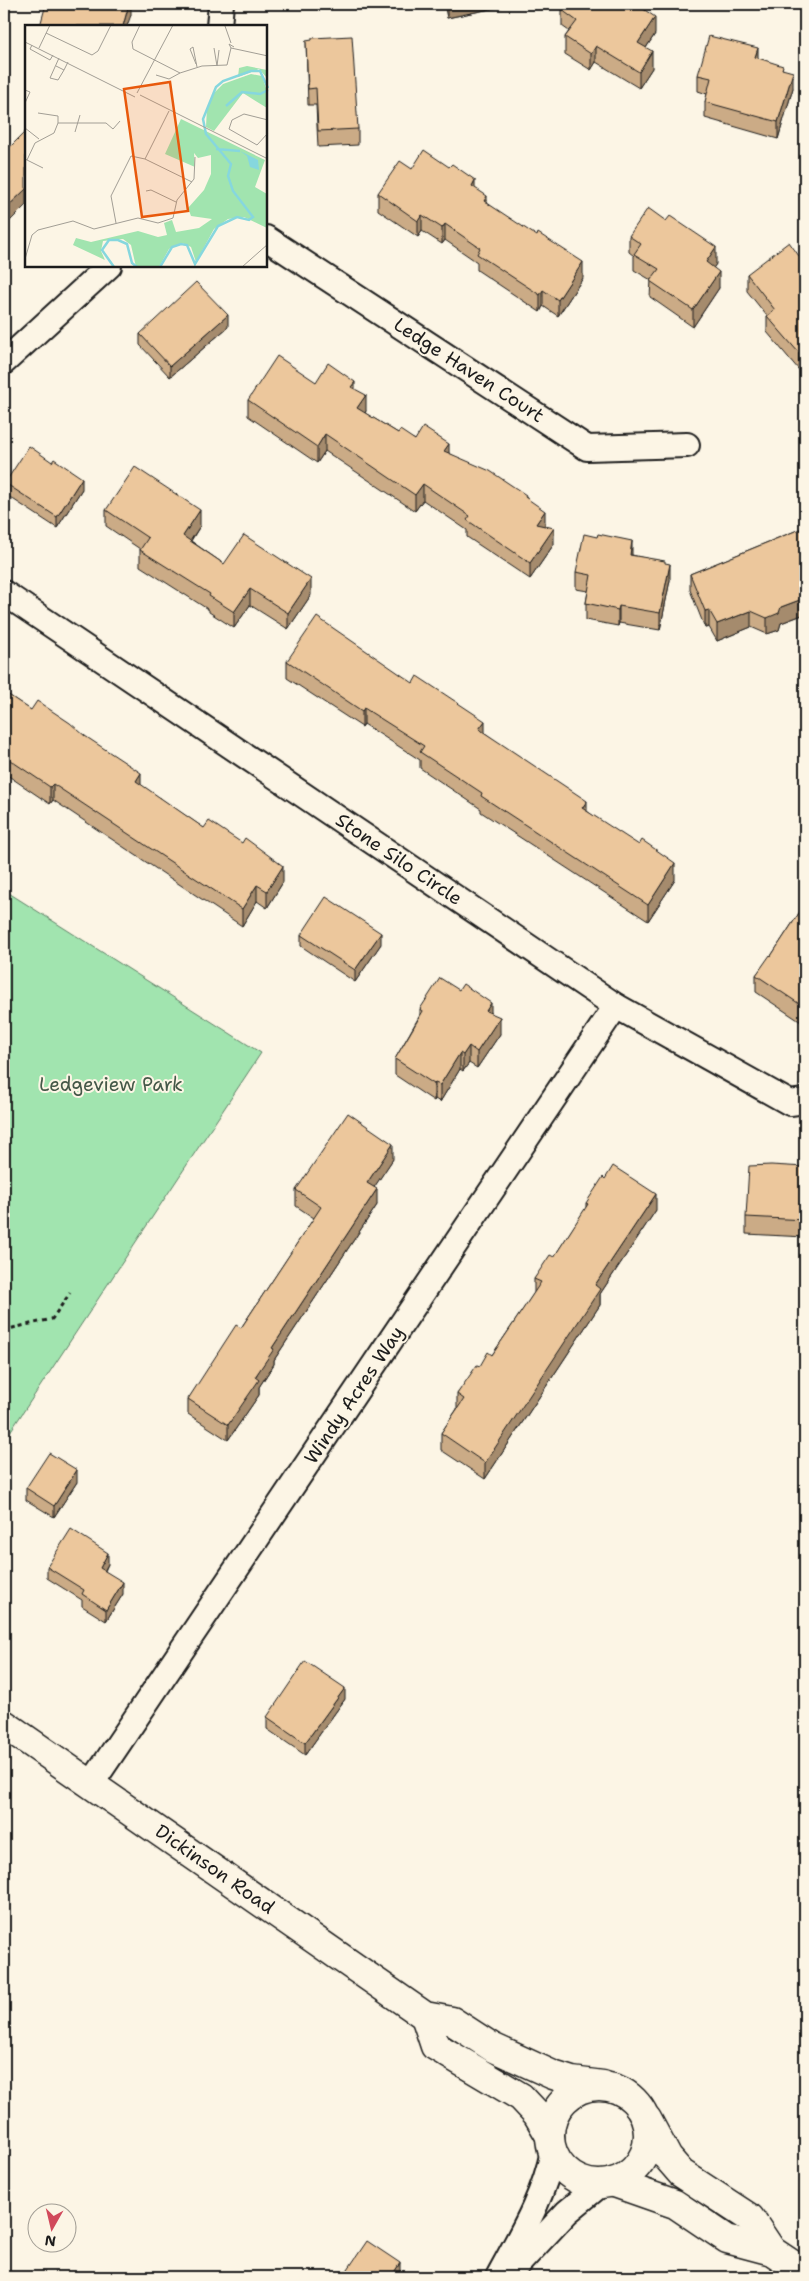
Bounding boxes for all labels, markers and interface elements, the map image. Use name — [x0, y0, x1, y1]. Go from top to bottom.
inset map — [25, 25, 268, 268]
street label: Ledge Haven Court — [389, 312, 549, 428]
street label: Stone Silo Circle — [331, 807, 467, 911]
park label: Ledgeview Park — [39, 1072, 183, 1097]
street label: Windy Acres Way — [299, 1321, 409, 1469]
street label: Dickinson Road — [150, 1819, 280, 1919]
north arrow — [28, 2204, 78, 2254]
text: N — [43, 2231, 57, 2251]

